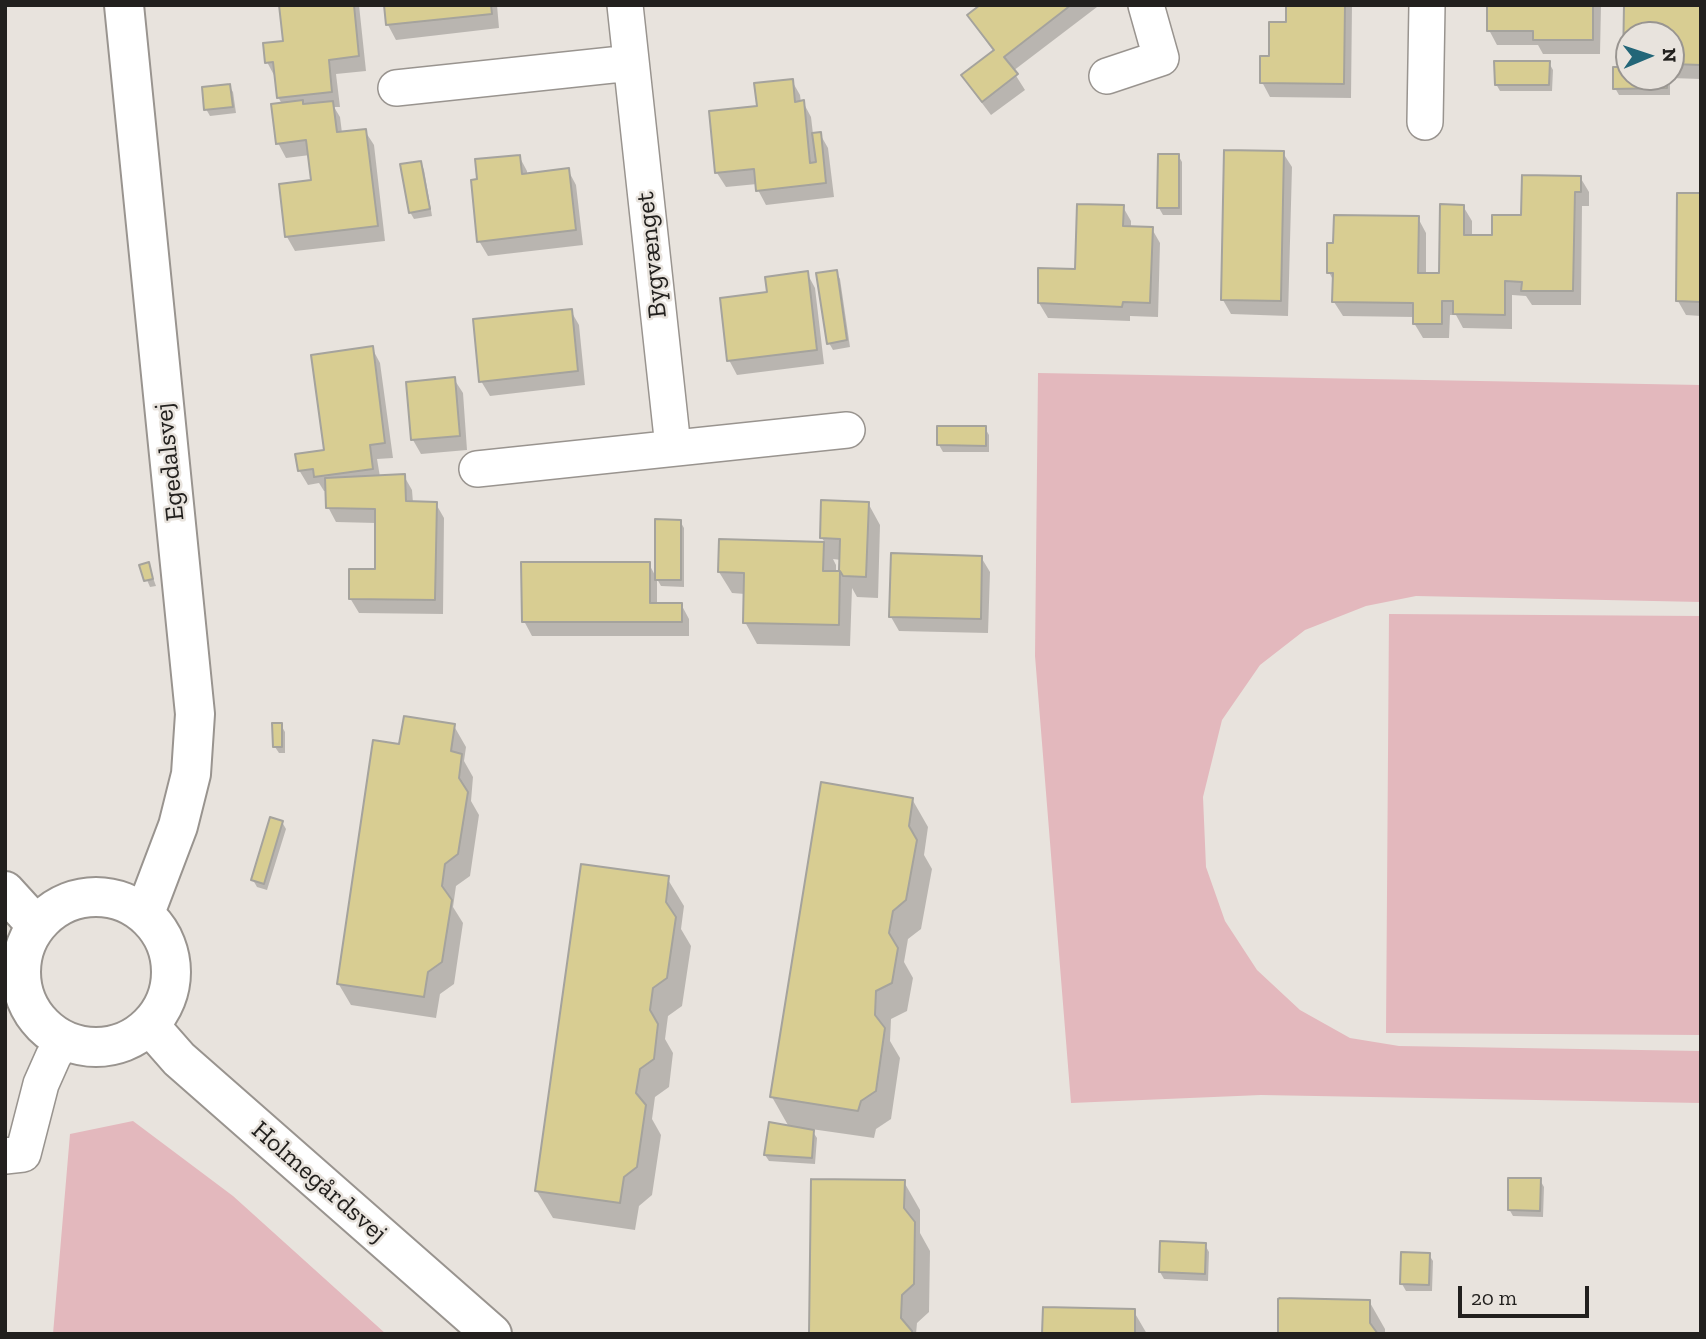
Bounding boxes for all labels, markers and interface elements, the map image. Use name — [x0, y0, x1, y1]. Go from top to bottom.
north arrow — [1615, 21, 1685, 91]
text: N — [1658, 48, 1681, 63]
street label: Bygvænget — [630, 190, 674, 320]
street label: Egedalsvej — [148, 401, 192, 523]
street label: Holmegårdsvej — [245, 1115, 393, 1249]
scale bar — [1461, 1272, 1592, 1316]
text: 20 m — [1471, 1285, 1517, 1310]

